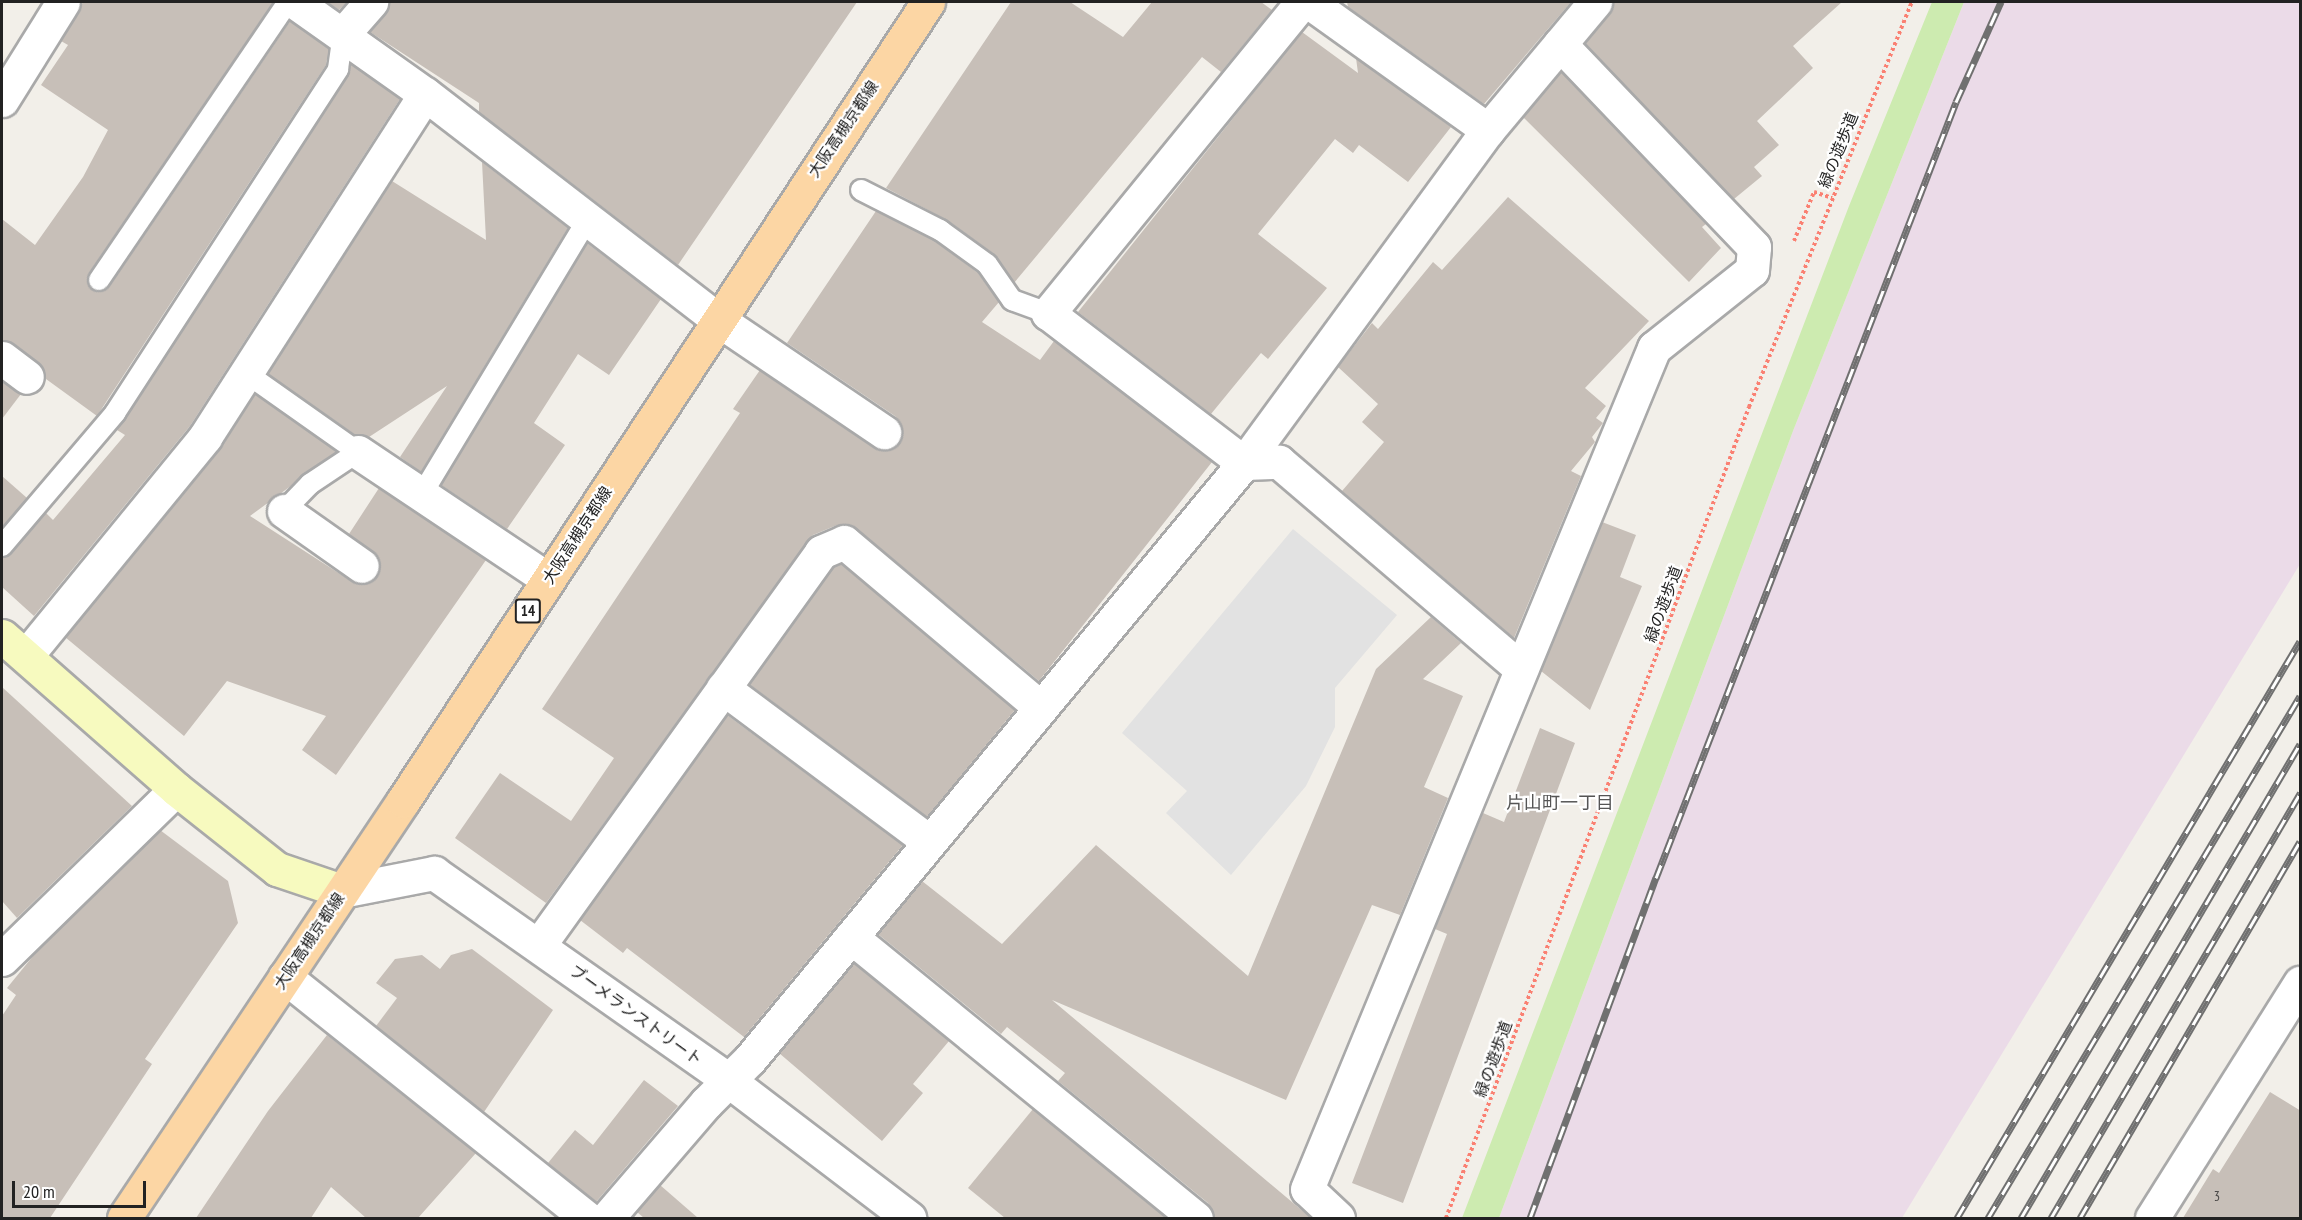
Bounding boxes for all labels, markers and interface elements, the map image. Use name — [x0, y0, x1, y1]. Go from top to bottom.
street label: 大阪高槻京都線 — [804, 77, 882, 181]
street label: 緑の遊歩道 — [1814, 109, 1862, 191]
street label: 大阪高槻京都線 — [538, 483, 616, 587]
street label: 緑の遊歩道 — [1640, 563, 1686, 645]
road number: 14 — [514, 599, 542, 623]
district label: 片山町一丁目 — [1506, 792, 1614, 814]
street label: 大阪高槻京都線 — [270, 889, 348, 993]
street label: ブーメランストリート — [566, 960, 706, 1070]
street label: 緑の遊歩道 — [1470, 1018, 1516, 1100]
scale bar — [15, 1169, 148, 1207]
text: 20 m — [23, 1180, 55, 1203]
house number: 3 — [2214, 1188, 2220, 1204]

